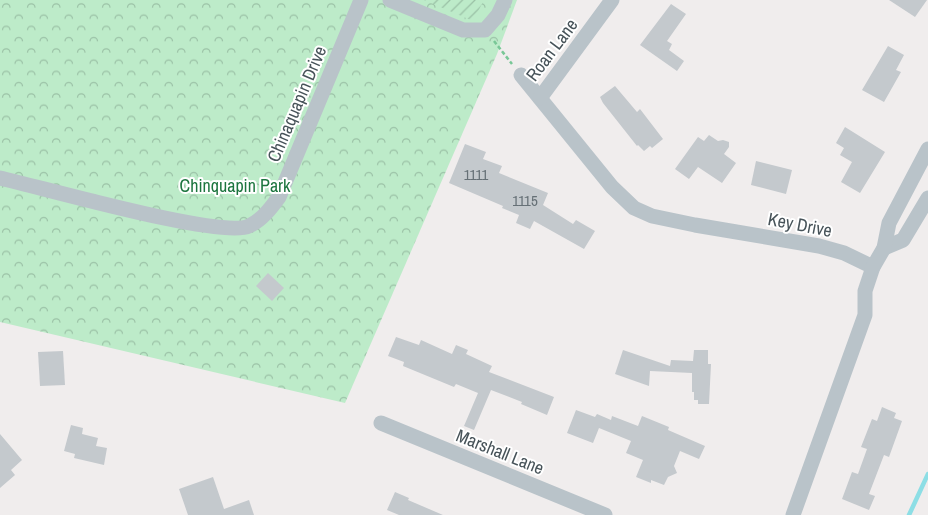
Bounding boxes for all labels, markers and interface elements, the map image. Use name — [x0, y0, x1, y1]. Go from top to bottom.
street label: Roan Lane — [520, 13, 583, 86]
street label: Chinaquapin Drive — [261, 42, 332, 166]
house number: 1111 — [464, 164, 488, 185]
park label: Chinquapin Park — [180, 173, 291, 198]
house number: 1115 — [512, 190, 538, 211]
street label: Key Drive — [766, 206, 834, 243]
street label: Marshall Lane — [453, 423, 548, 480]

